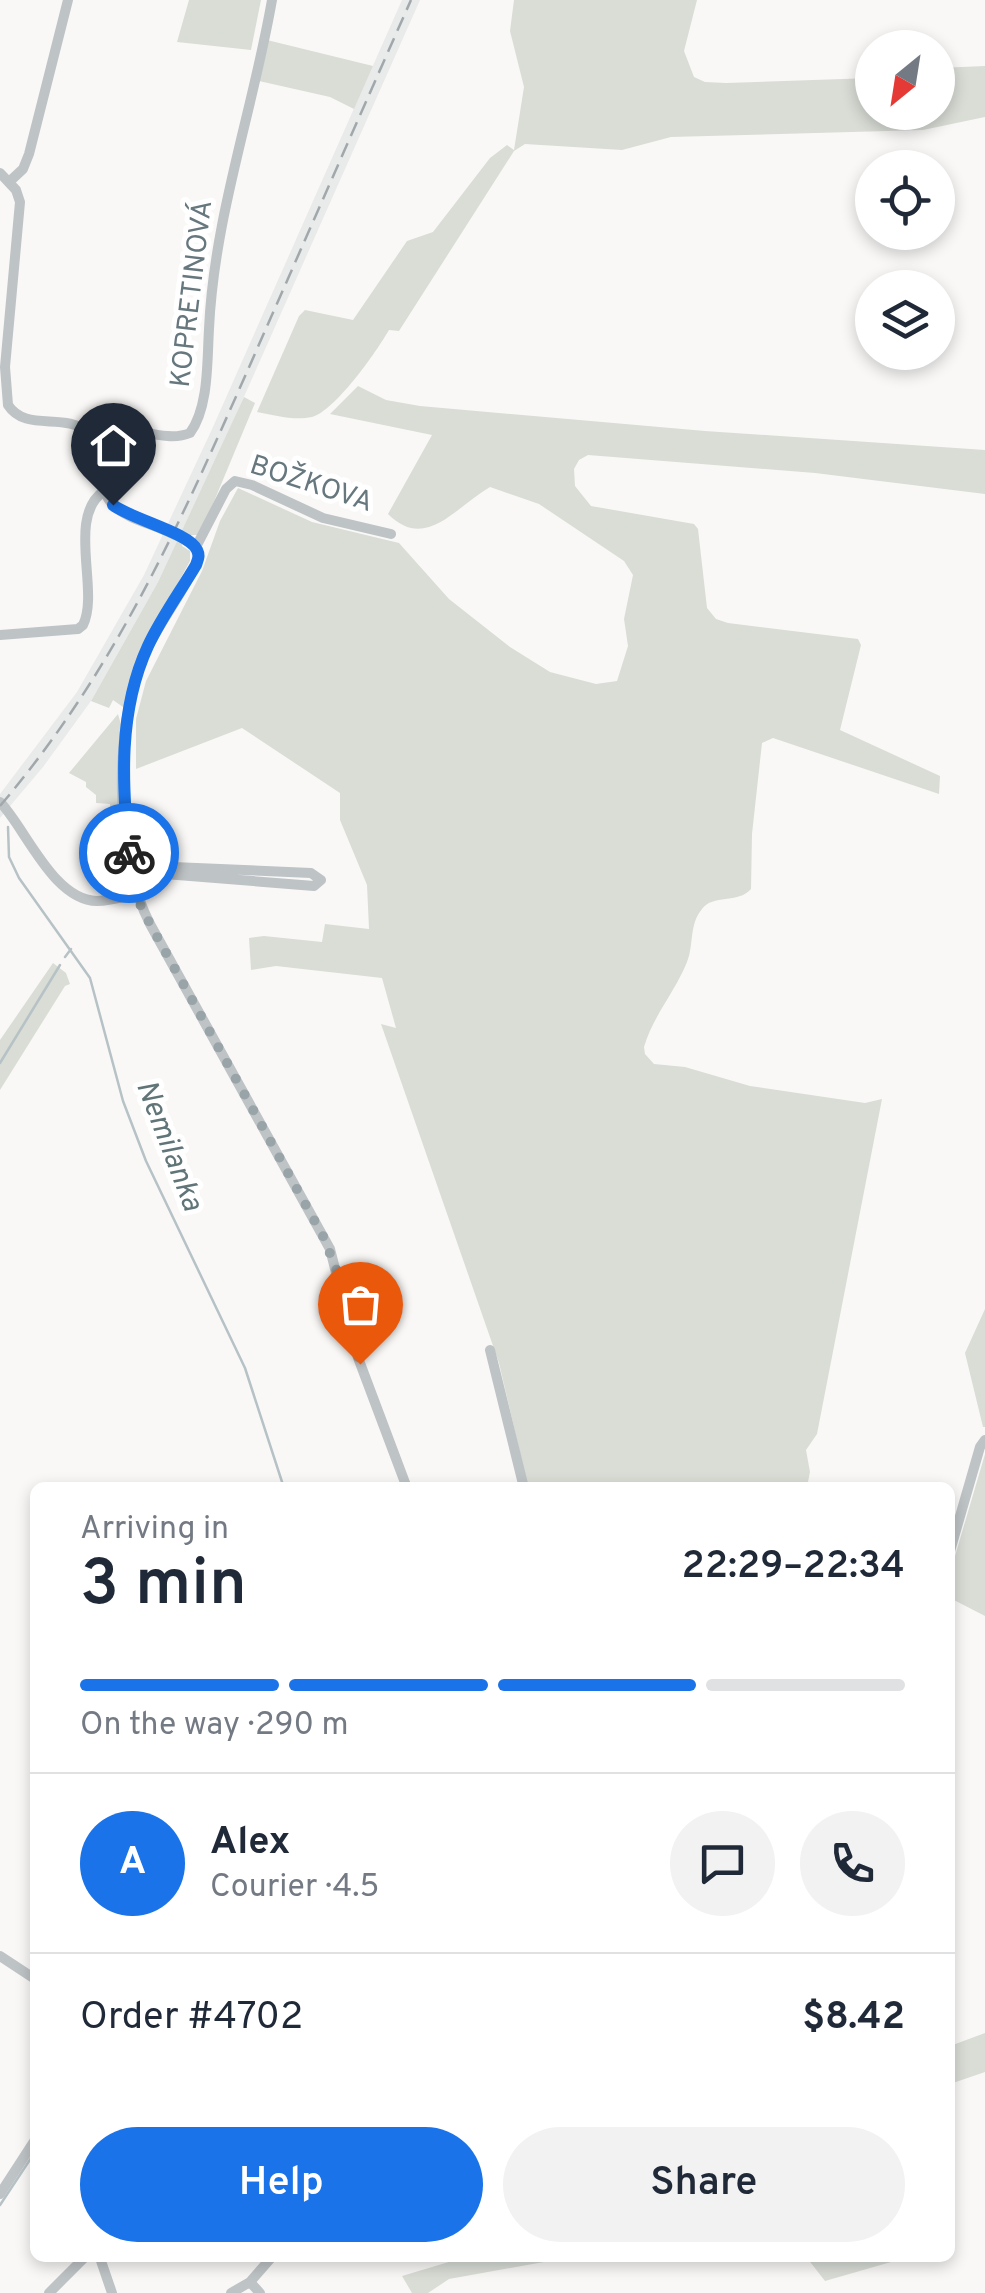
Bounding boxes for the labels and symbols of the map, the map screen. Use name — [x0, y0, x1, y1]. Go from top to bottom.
north arrow — [855, 30, 955, 130]
street label: KOPRETINOVÁ — [162, 198, 222, 390]
pin — [71, 403, 156, 506]
street label: BOŽKOVA — [245, 446, 378, 522]
courier — [79, 803, 179, 903]
water label: Nemilanka — [126, 1075, 210, 1217]
pin — [318, 1262, 403, 1365]

